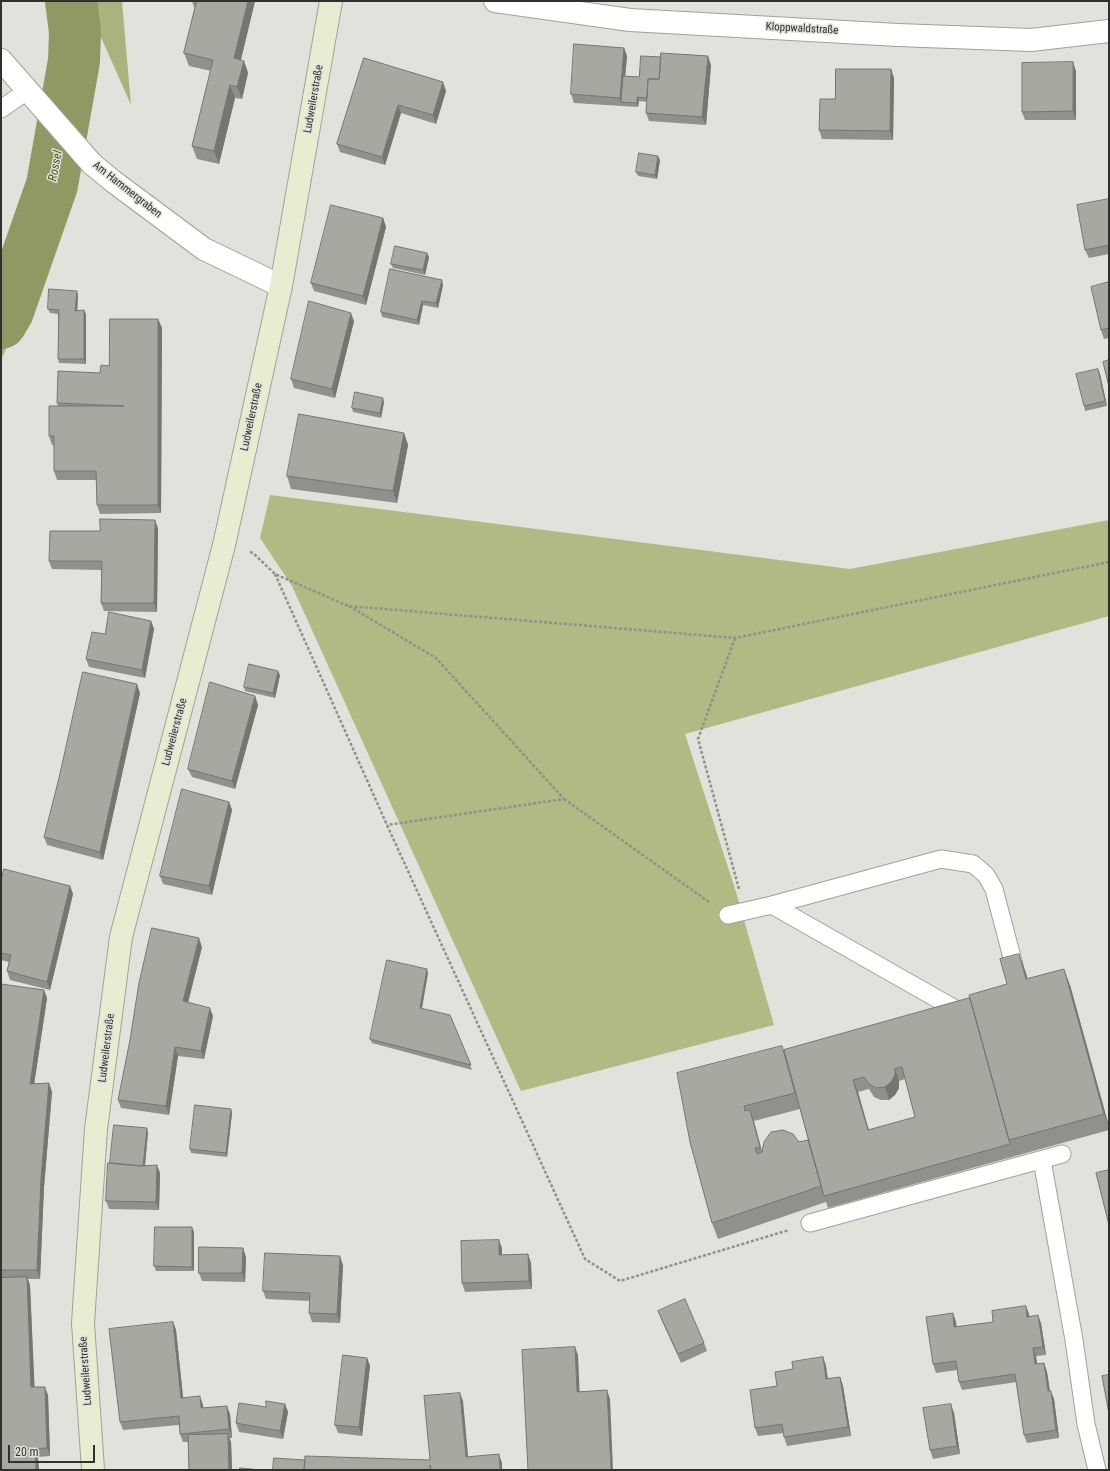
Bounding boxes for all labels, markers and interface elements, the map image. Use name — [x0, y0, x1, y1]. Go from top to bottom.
street label: Kloppwaldstraße — [765, 21, 839, 37]
street label: Ludweilerstraße — [301, 64, 327, 134]
water label: Rossel — [46, 150, 66, 182]
street label: Am Hammergraben — [90, 159, 164, 221]
street label: Ludweilerstraße — [238, 382, 266, 452]
street label: Ludweilerstraße — [160, 697, 190, 767]
street label: Ludweilerstraße — [96, 1013, 118, 1083]
street label: Ludweilerstraße — [77, 1336, 95, 1406]
scale bar — [10, 1437, 97, 1463]
text: 20 m — [15, 1445, 39, 1459]

